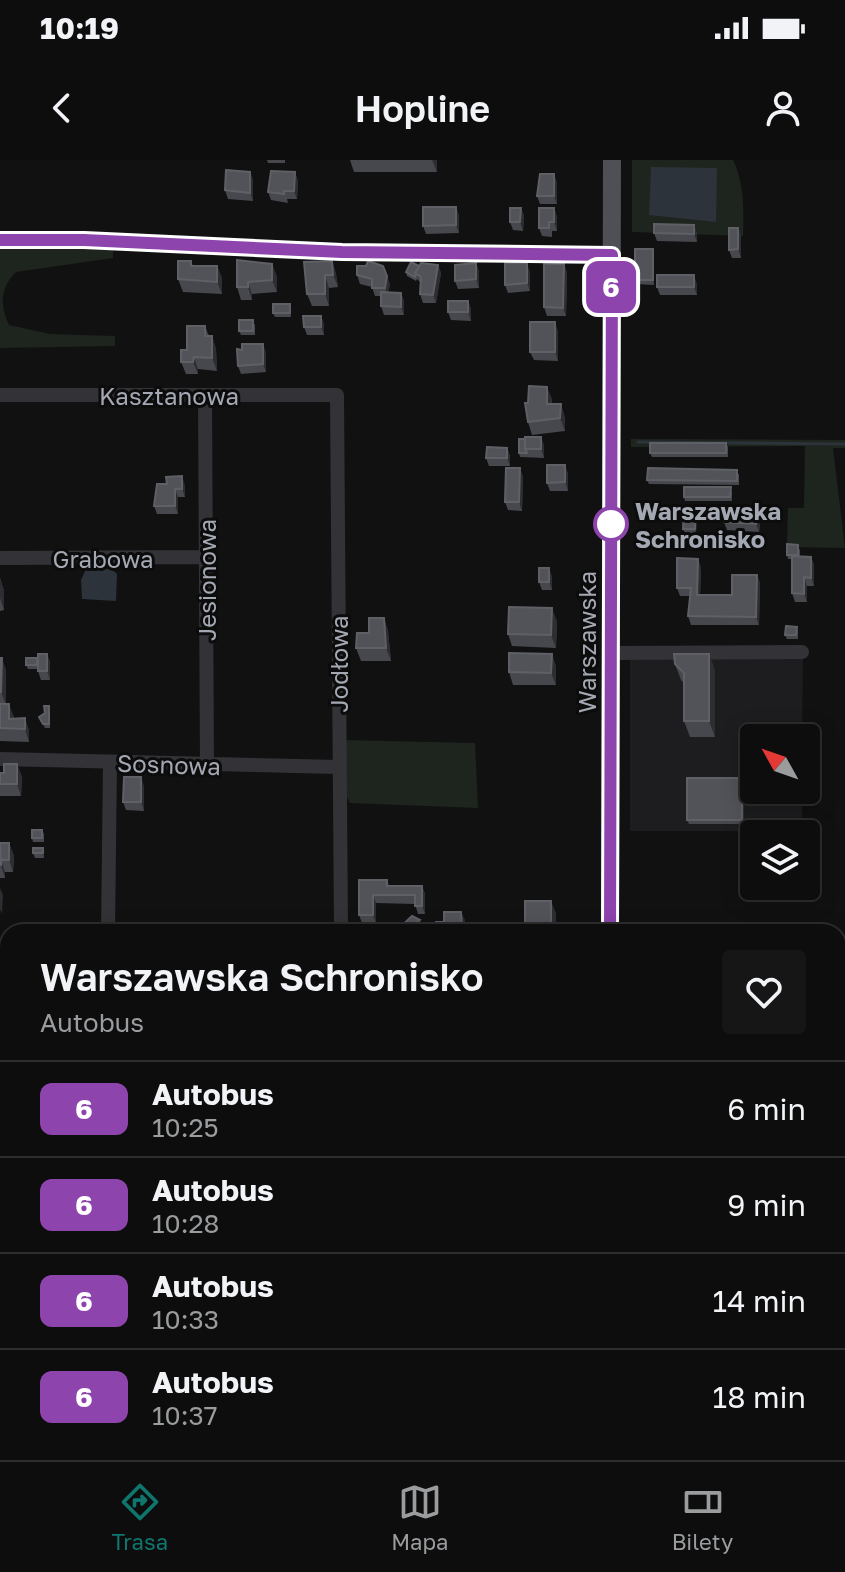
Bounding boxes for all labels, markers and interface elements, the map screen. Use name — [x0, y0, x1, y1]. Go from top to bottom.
text: 10:19 — [40, 10, 119, 46]
icon: back — [40, 86, 84, 130]
icon: person — [761, 86, 805, 130]
text: Hopline — [355, 87, 490, 130]
line badge: 6 — [585, 261, 637, 313]
text: 6 — [602, 270, 620, 303]
street label: Kasztanowa — [99, 381, 239, 410]
place label: Warszawska Schronisko — [635, 496, 781, 553]
marker: Warszawska Schronisko — [594, 507, 628, 541]
street label: Jesionowa — [192, 519, 221, 641]
street label: Grabowa — [52, 544, 154, 573]
street label: Warszawska — [572, 571, 601, 713]
street label: Jodłowa — [324, 615, 353, 713]
north arrow — [740, 724, 820, 804]
map controls — [740, 724, 820, 900]
street label: Sosnowa — [117, 748, 221, 780]
button: layers — [740, 820, 820, 900]
button: heart — [722, 950, 806, 1034]
text: Warszawska Schronisko — [40, 954, 484, 999]
text: Autobus — [40, 1007, 144, 1038]
text: Autobus — [152, 1076, 274, 1112]
text: 6 min — [727, 1091, 806, 1127]
text: 6 — [75, 1092, 93, 1125]
text: 10:25 — [152, 1112, 219, 1143]
text: Autobus — [152, 1172, 274, 1208]
text: 9 min — [727, 1187, 806, 1223]
text: 6 — [75, 1188, 93, 1221]
text: 10:28 — [152, 1208, 219, 1239]
text: Autobus — [152, 1268, 274, 1304]
text: 14 min — [713, 1283, 806, 1319]
text: 6 — [75, 1284, 93, 1317]
text: 10:33 — [152, 1304, 219, 1335]
text: Autobus — [152, 1364, 274, 1400]
text: 18 min — [713, 1379, 806, 1415]
text: 6 — [75, 1380, 93, 1413]
text: 10:37 — [152, 1400, 218, 1431]
tab: Trasa — [112, 1480, 168, 1555]
tab: Mapa — [391, 1480, 449, 1555]
tab: Bilety — [672, 1480, 733, 1555]

